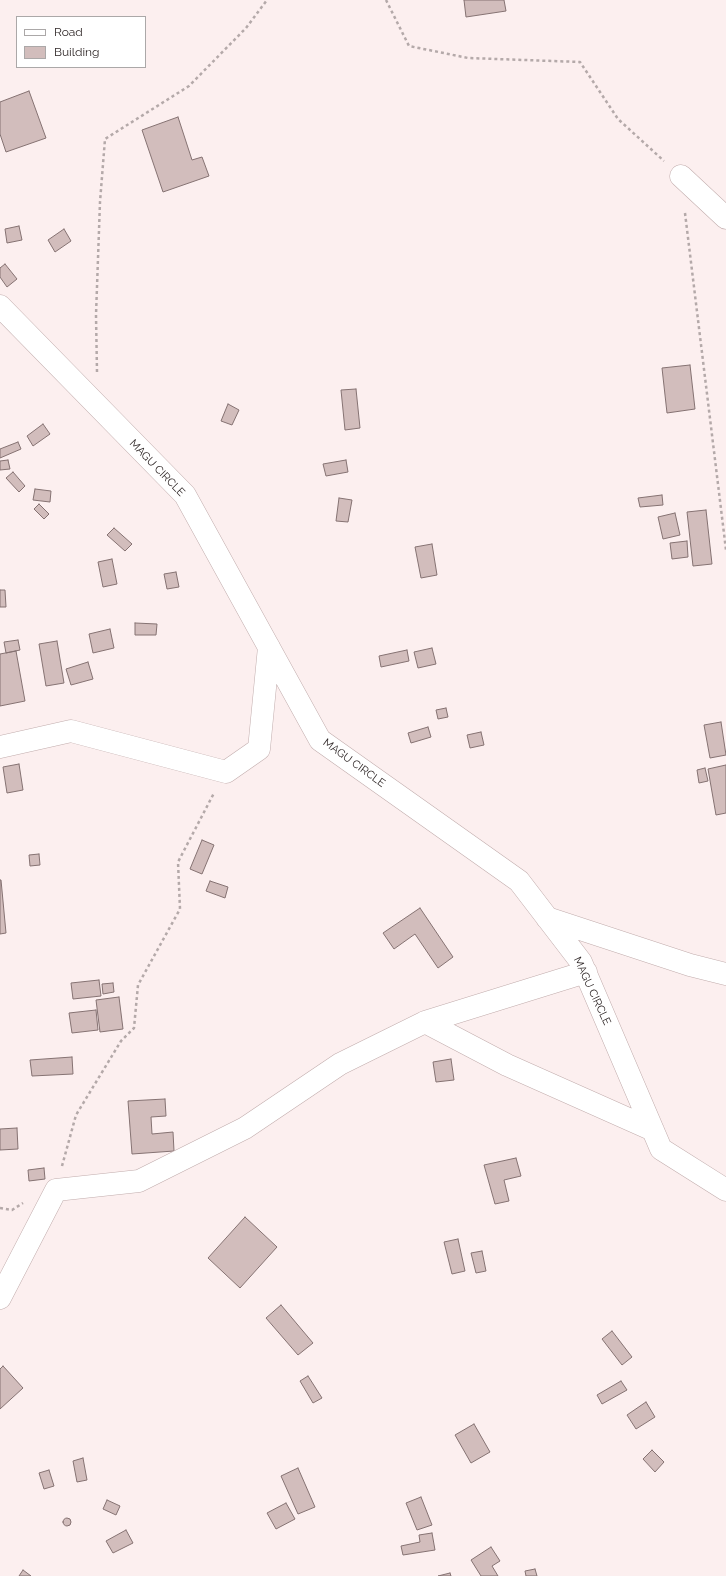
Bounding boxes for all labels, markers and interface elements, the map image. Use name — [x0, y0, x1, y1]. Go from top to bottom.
legend — [16, 16, 146, 68]
text: Road — [54, 25, 83, 39]
text: Building — [54, 45, 100, 59]
street label: MAGU CIRCLE — [127, 437, 187, 499]
street label: MAGU CIRCLE — [320, 736, 388, 790]
street label: MAGU CIRCLE — [570, 955, 614, 1027]

